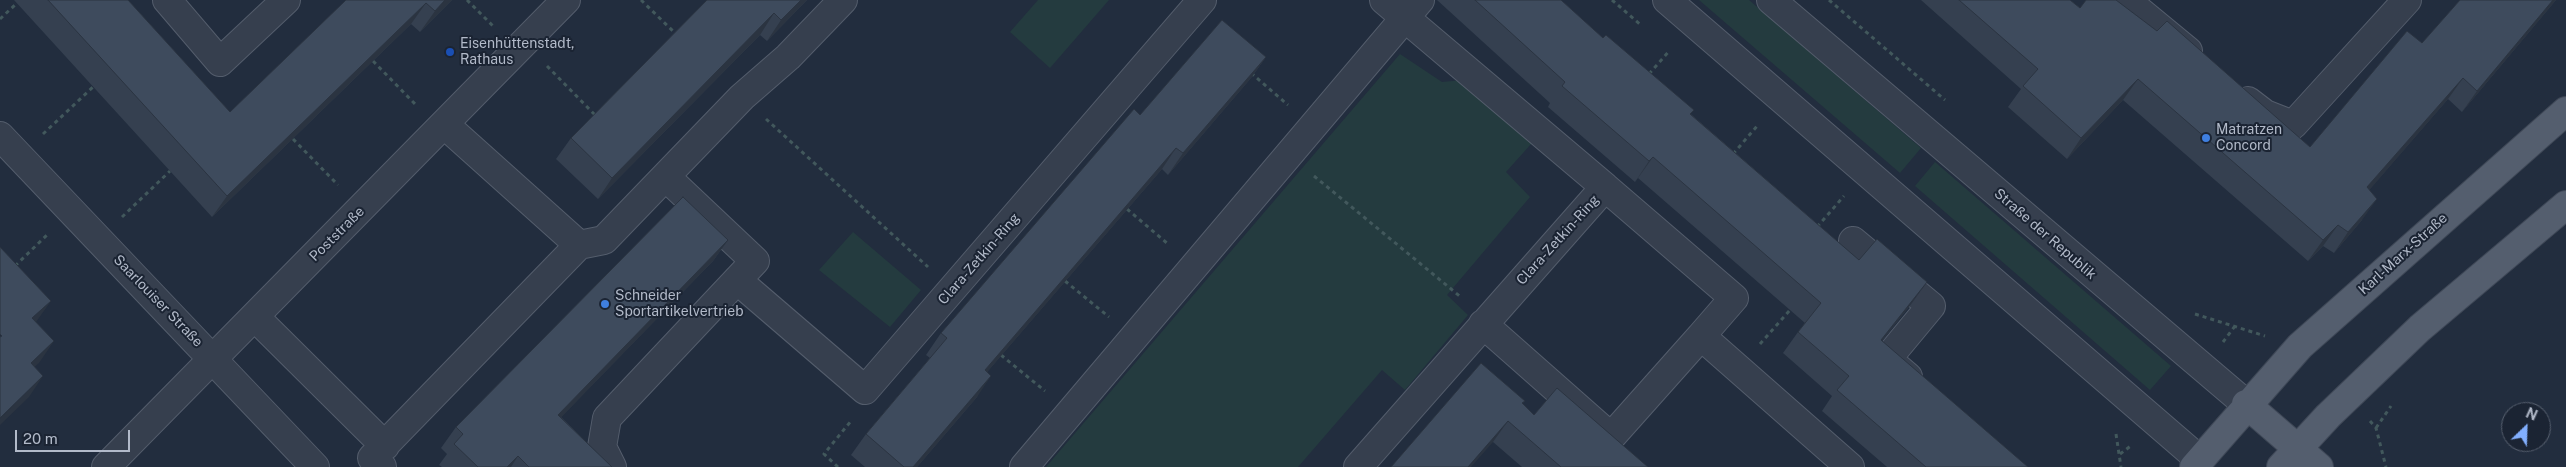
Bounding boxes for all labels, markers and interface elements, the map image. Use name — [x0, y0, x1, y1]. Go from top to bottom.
place label: Eisenhüttenstadt, Rathaus — [460, 36, 574, 68]
marker: Eisenhüttenstadt, Rathaus — [444, 46, 456, 58]
place label: Matratzen Concord — [2216, 122, 2282, 154]
marker: Matratzen Concord — [2200, 132, 2212, 144]
street label: Straße der Republik — [1990, 185, 2100, 283]
street label: Clara-Zetkin-Ring — [1513, 191, 1603, 289]
street label: Poststraße — [306, 203, 368, 265]
street label: Clara-Zetkin-Ring — [935, 210, 1023, 308]
street label: Karl-Marx-Straße — [2355, 210, 2451, 298]
street label: Saarlouiser Straße — [110, 252, 206, 350]
place label: Schneider Sportartikelvertrieb — [615, 288, 744, 321]
marker: Schneider Sportartikelvertrieb — [599, 298, 611, 310]
north arrow — [2501, 402, 2551, 452]
text: N — [2523, 405, 2540, 424]
scale bar — [18, 420, 132, 452]
text: 20 m — [23, 430, 58, 447]

